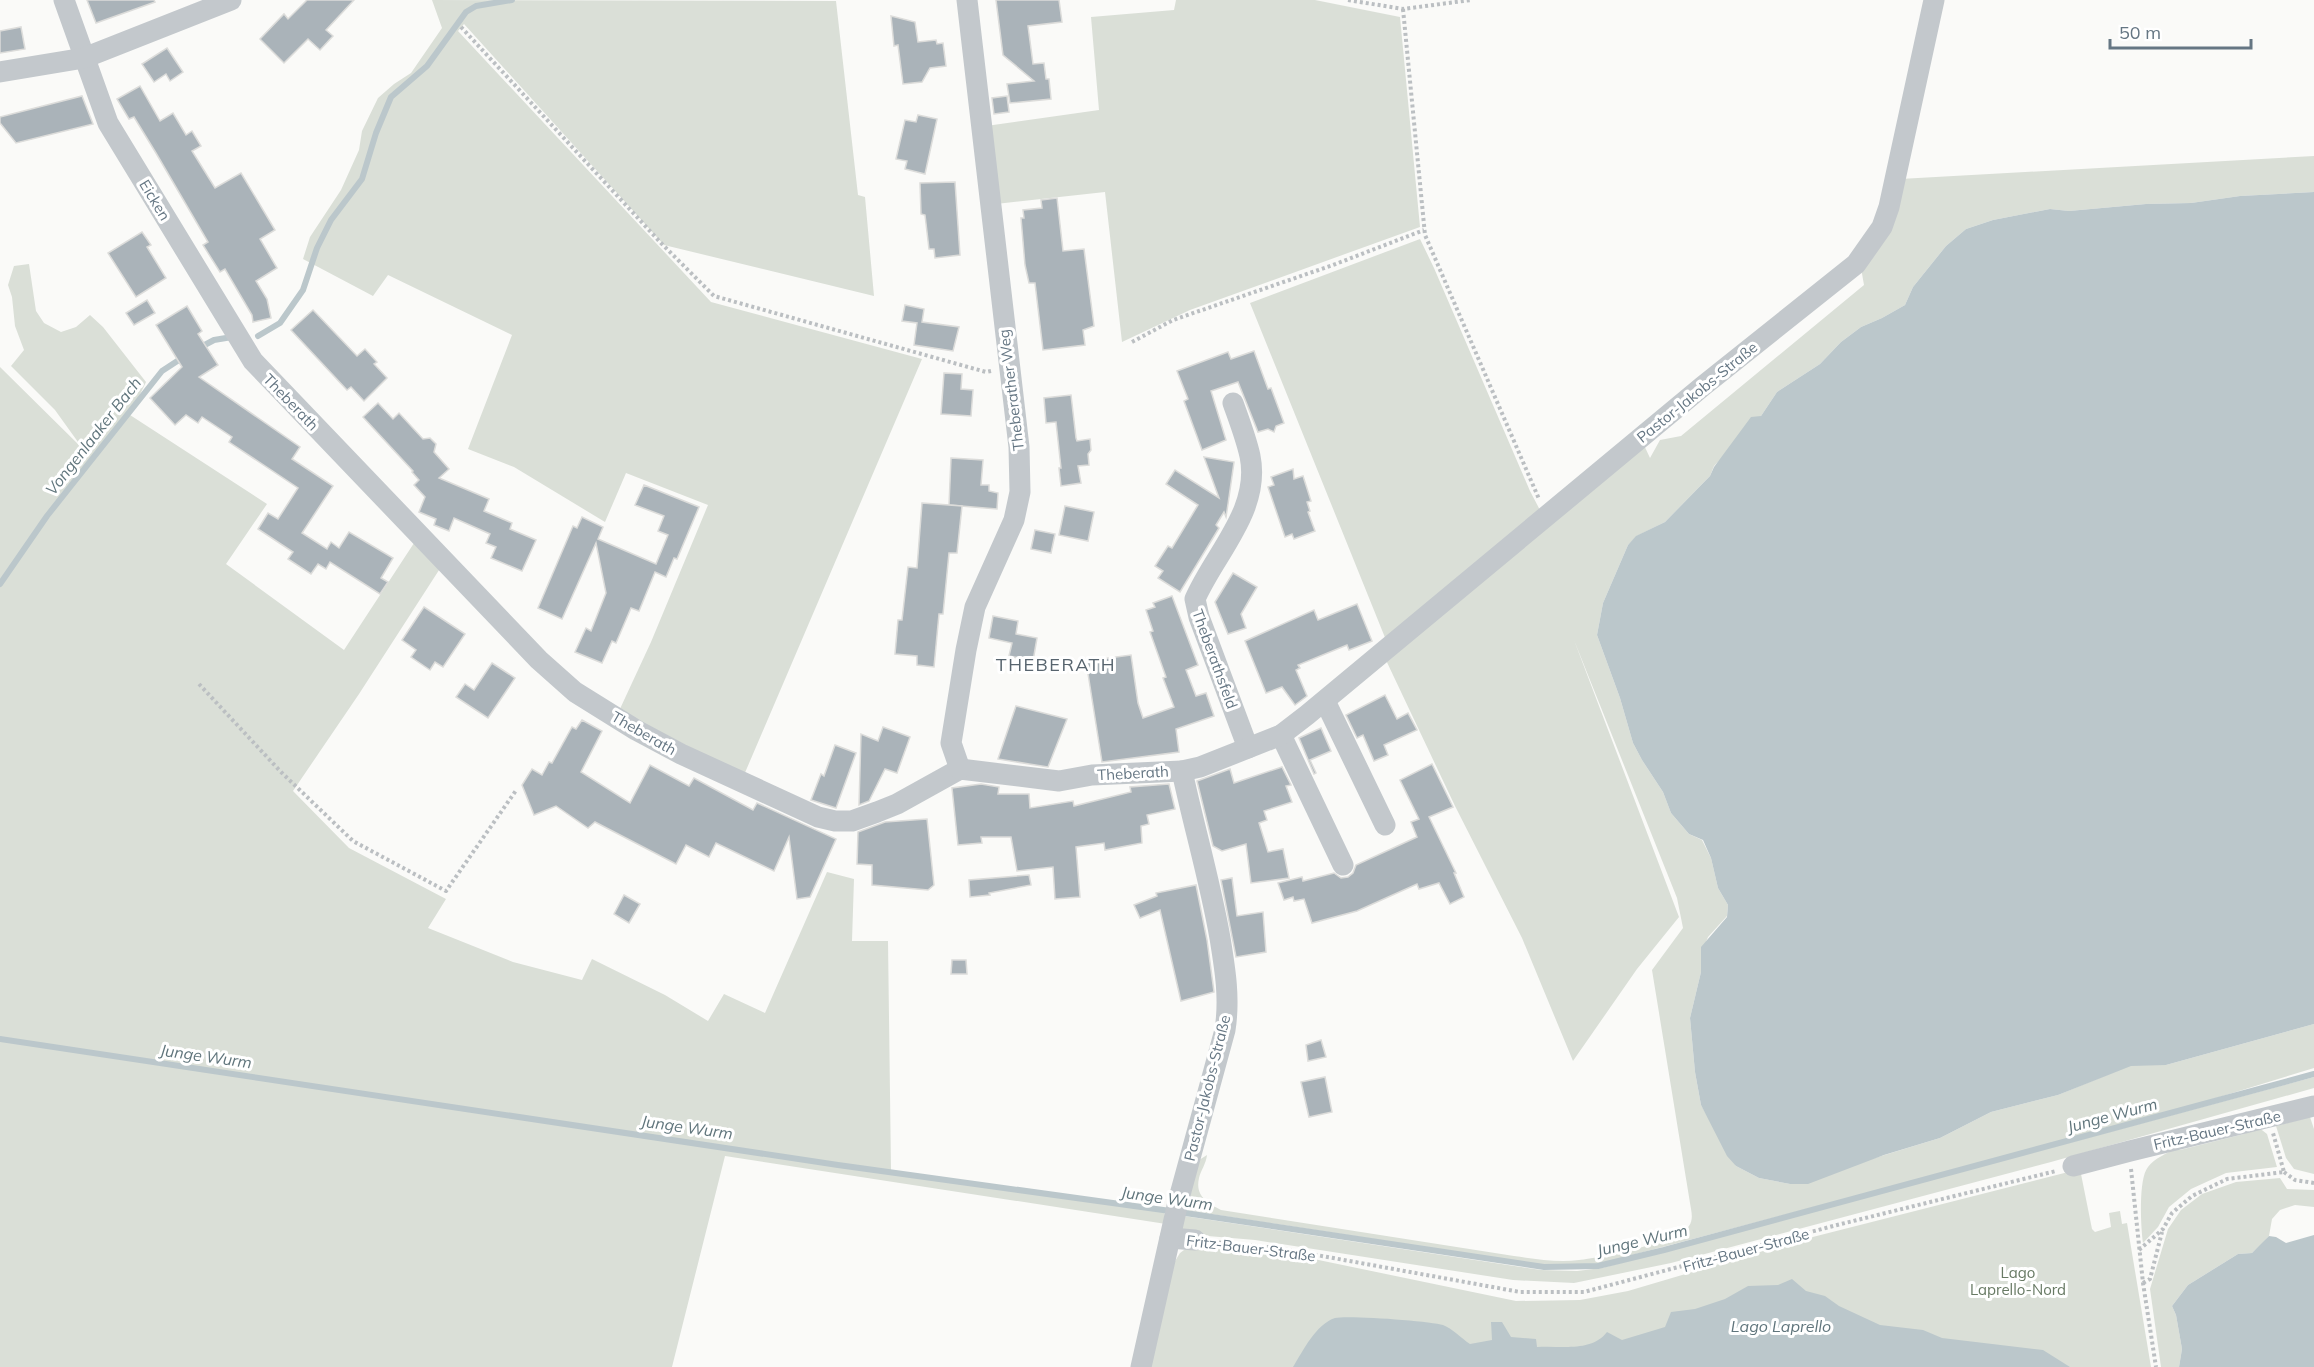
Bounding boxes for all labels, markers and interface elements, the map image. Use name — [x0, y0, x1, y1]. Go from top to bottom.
scale bar — [2110, 12, 2251, 50]
text: 50 m — [2119, 21, 2161, 44]
street label: Eicken — [135, 176, 175, 224]
street label: Theberather Weg — [994, 328, 1028, 452]
street label: Pastor-Jakobs-Straße — [1633, 337, 1761, 447]
street label: Theberath — [259, 370, 323, 434]
water label: Vongenlaaker Bach — [41, 373, 145, 499]
street label: Theberathsfeld — [1188, 607, 1242, 711]
district label: THEBERATH — [996, 653, 1116, 676]
street label: Theberath — [608, 707, 680, 759]
street label: Theberath — [1097, 762, 1169, 784]
street label: Pastor-Jakobs-Straße — [1180, 1013, 1234, 1163]
water label: Junge Wurm — [157, 1039, 253, 1072]
water label: Junge Wurm — [2063, 1093, 2159, 1137]
street label: Fritz-Bauer-Straße — [2152, 1106, 2282, 1154]
water label: Junge Wurm — [638, 1110, 734, 1143]
water label: Junge Wurm — [1118, 1181, 1214, 1214]
water label: Junge Wurm — [1593, 1220, 1689, 1261]
street label: Fritz-Bauer-Straße — [1681, 1224, 1811, 1276]
street label: Fritz-Bauer-Straße — [1185, 1231, 1317, 1265]
park label: Lago Laprello-Nord — [1970, 1263, 2066, 1299]
water label: Lago Laprello — [1731, 1316, 1831, 1336]

